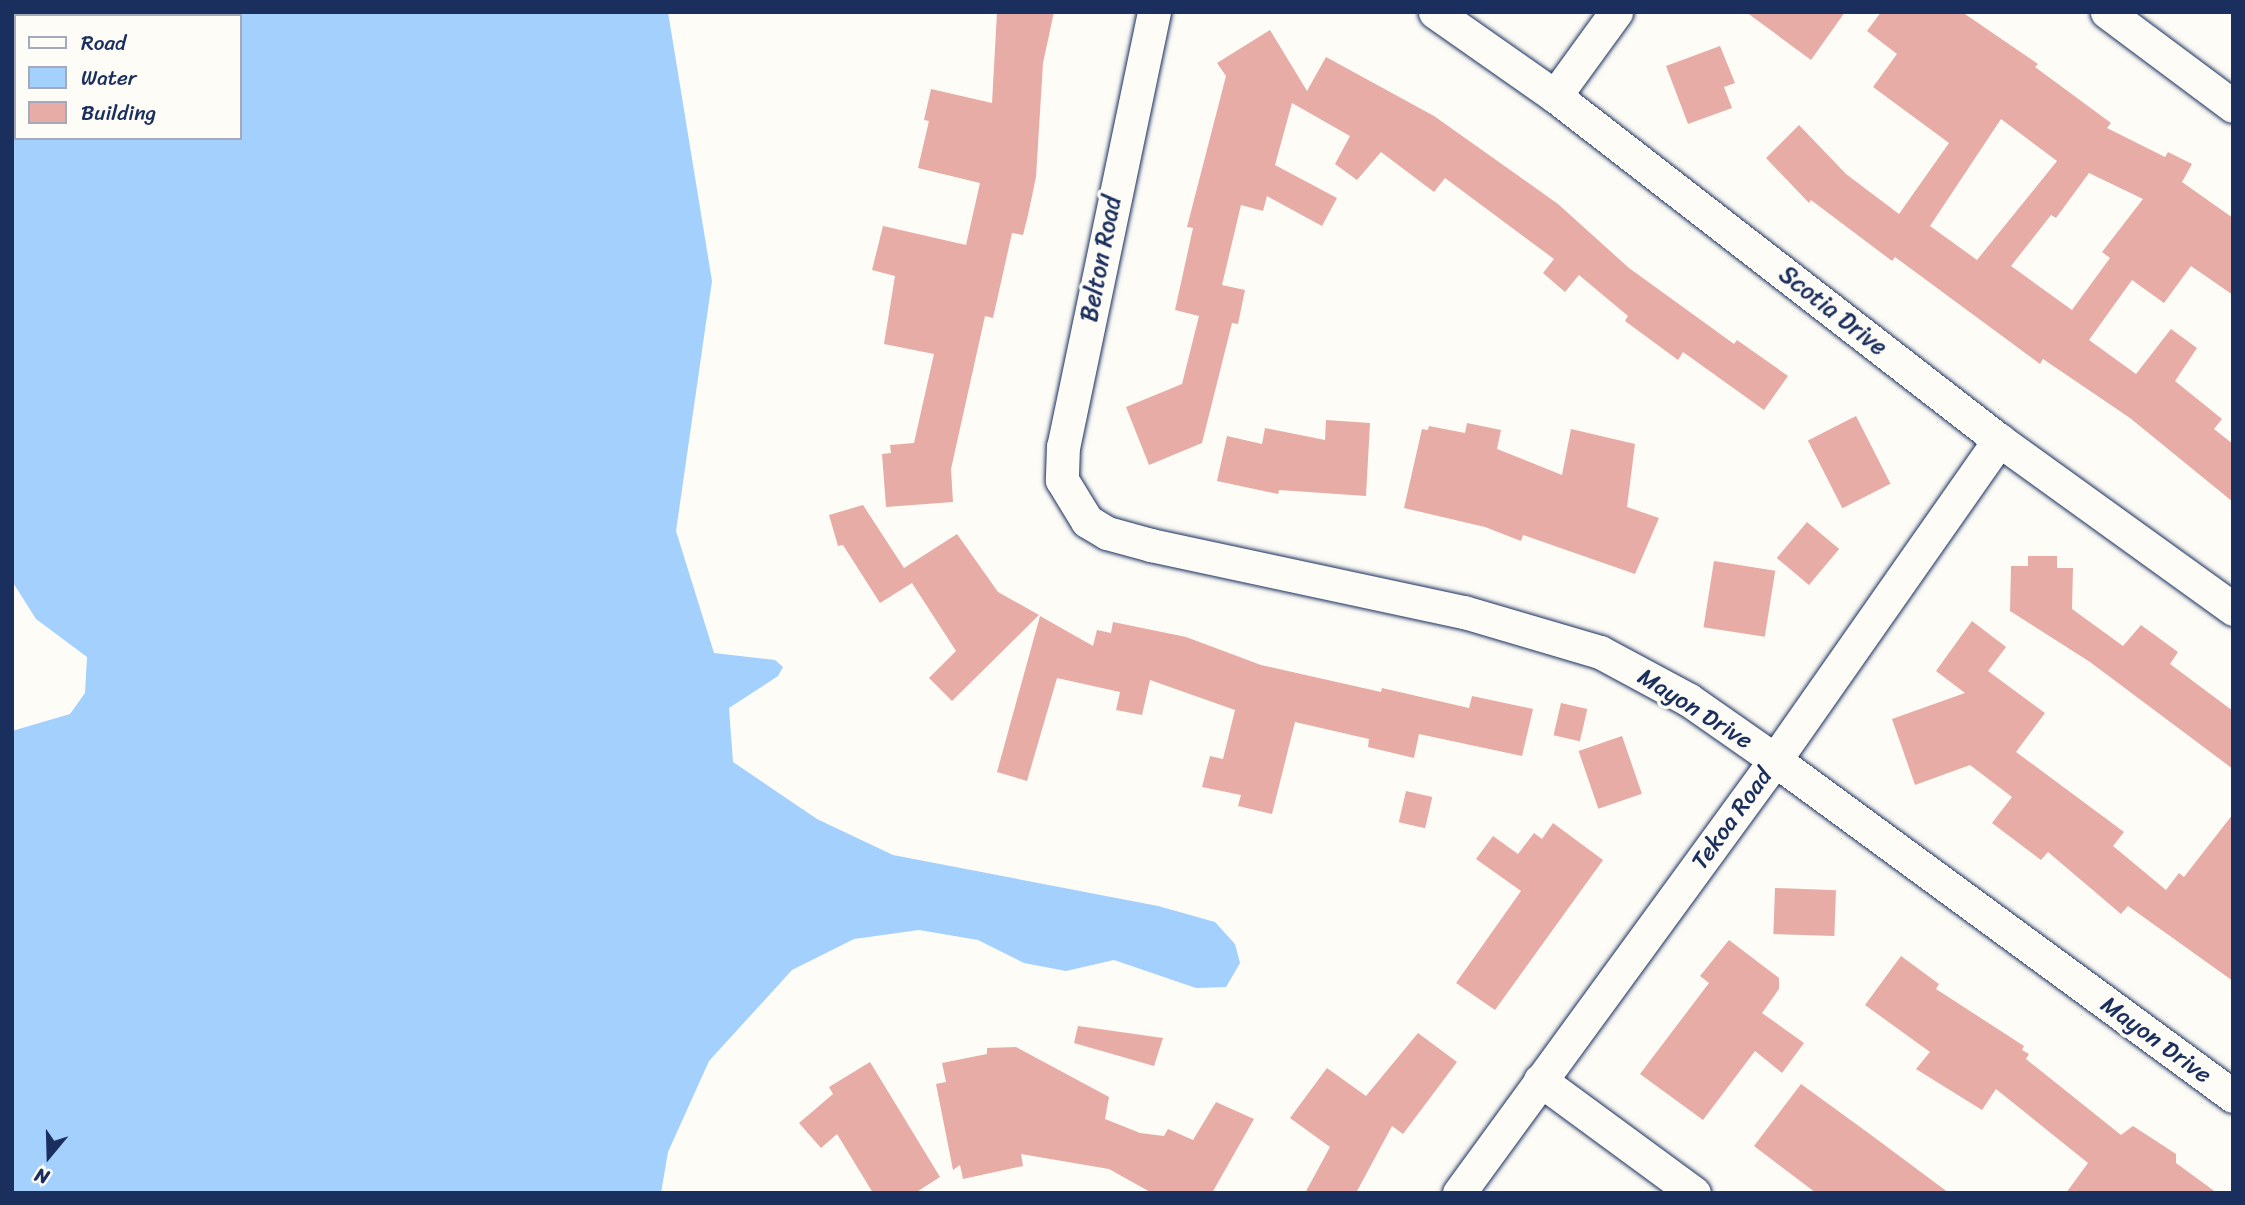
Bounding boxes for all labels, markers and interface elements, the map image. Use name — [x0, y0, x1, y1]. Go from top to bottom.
legend — [14, 14, 242, 140]
text: Road — [81, 24, 126, 62]
text: Water — [81, 59, 136, 97]
text: Building — [81, 94, 156, 132]
street label: Belton Road — [1075, 194, 1127, 324]
street label: Scotia Drive — [1773, 260, 1893, 362]
street label: Mayon Drive — [1632, 662, 1758, 756]
street label: Tekoa Road — [1686, 763, 1778, 875]
street label: Mayon Drive — [2095, 990, 2217, 1090]
north arrow — [14, 1121, 84, 1191]
text: N — [30, 1159, 54, 1194]

